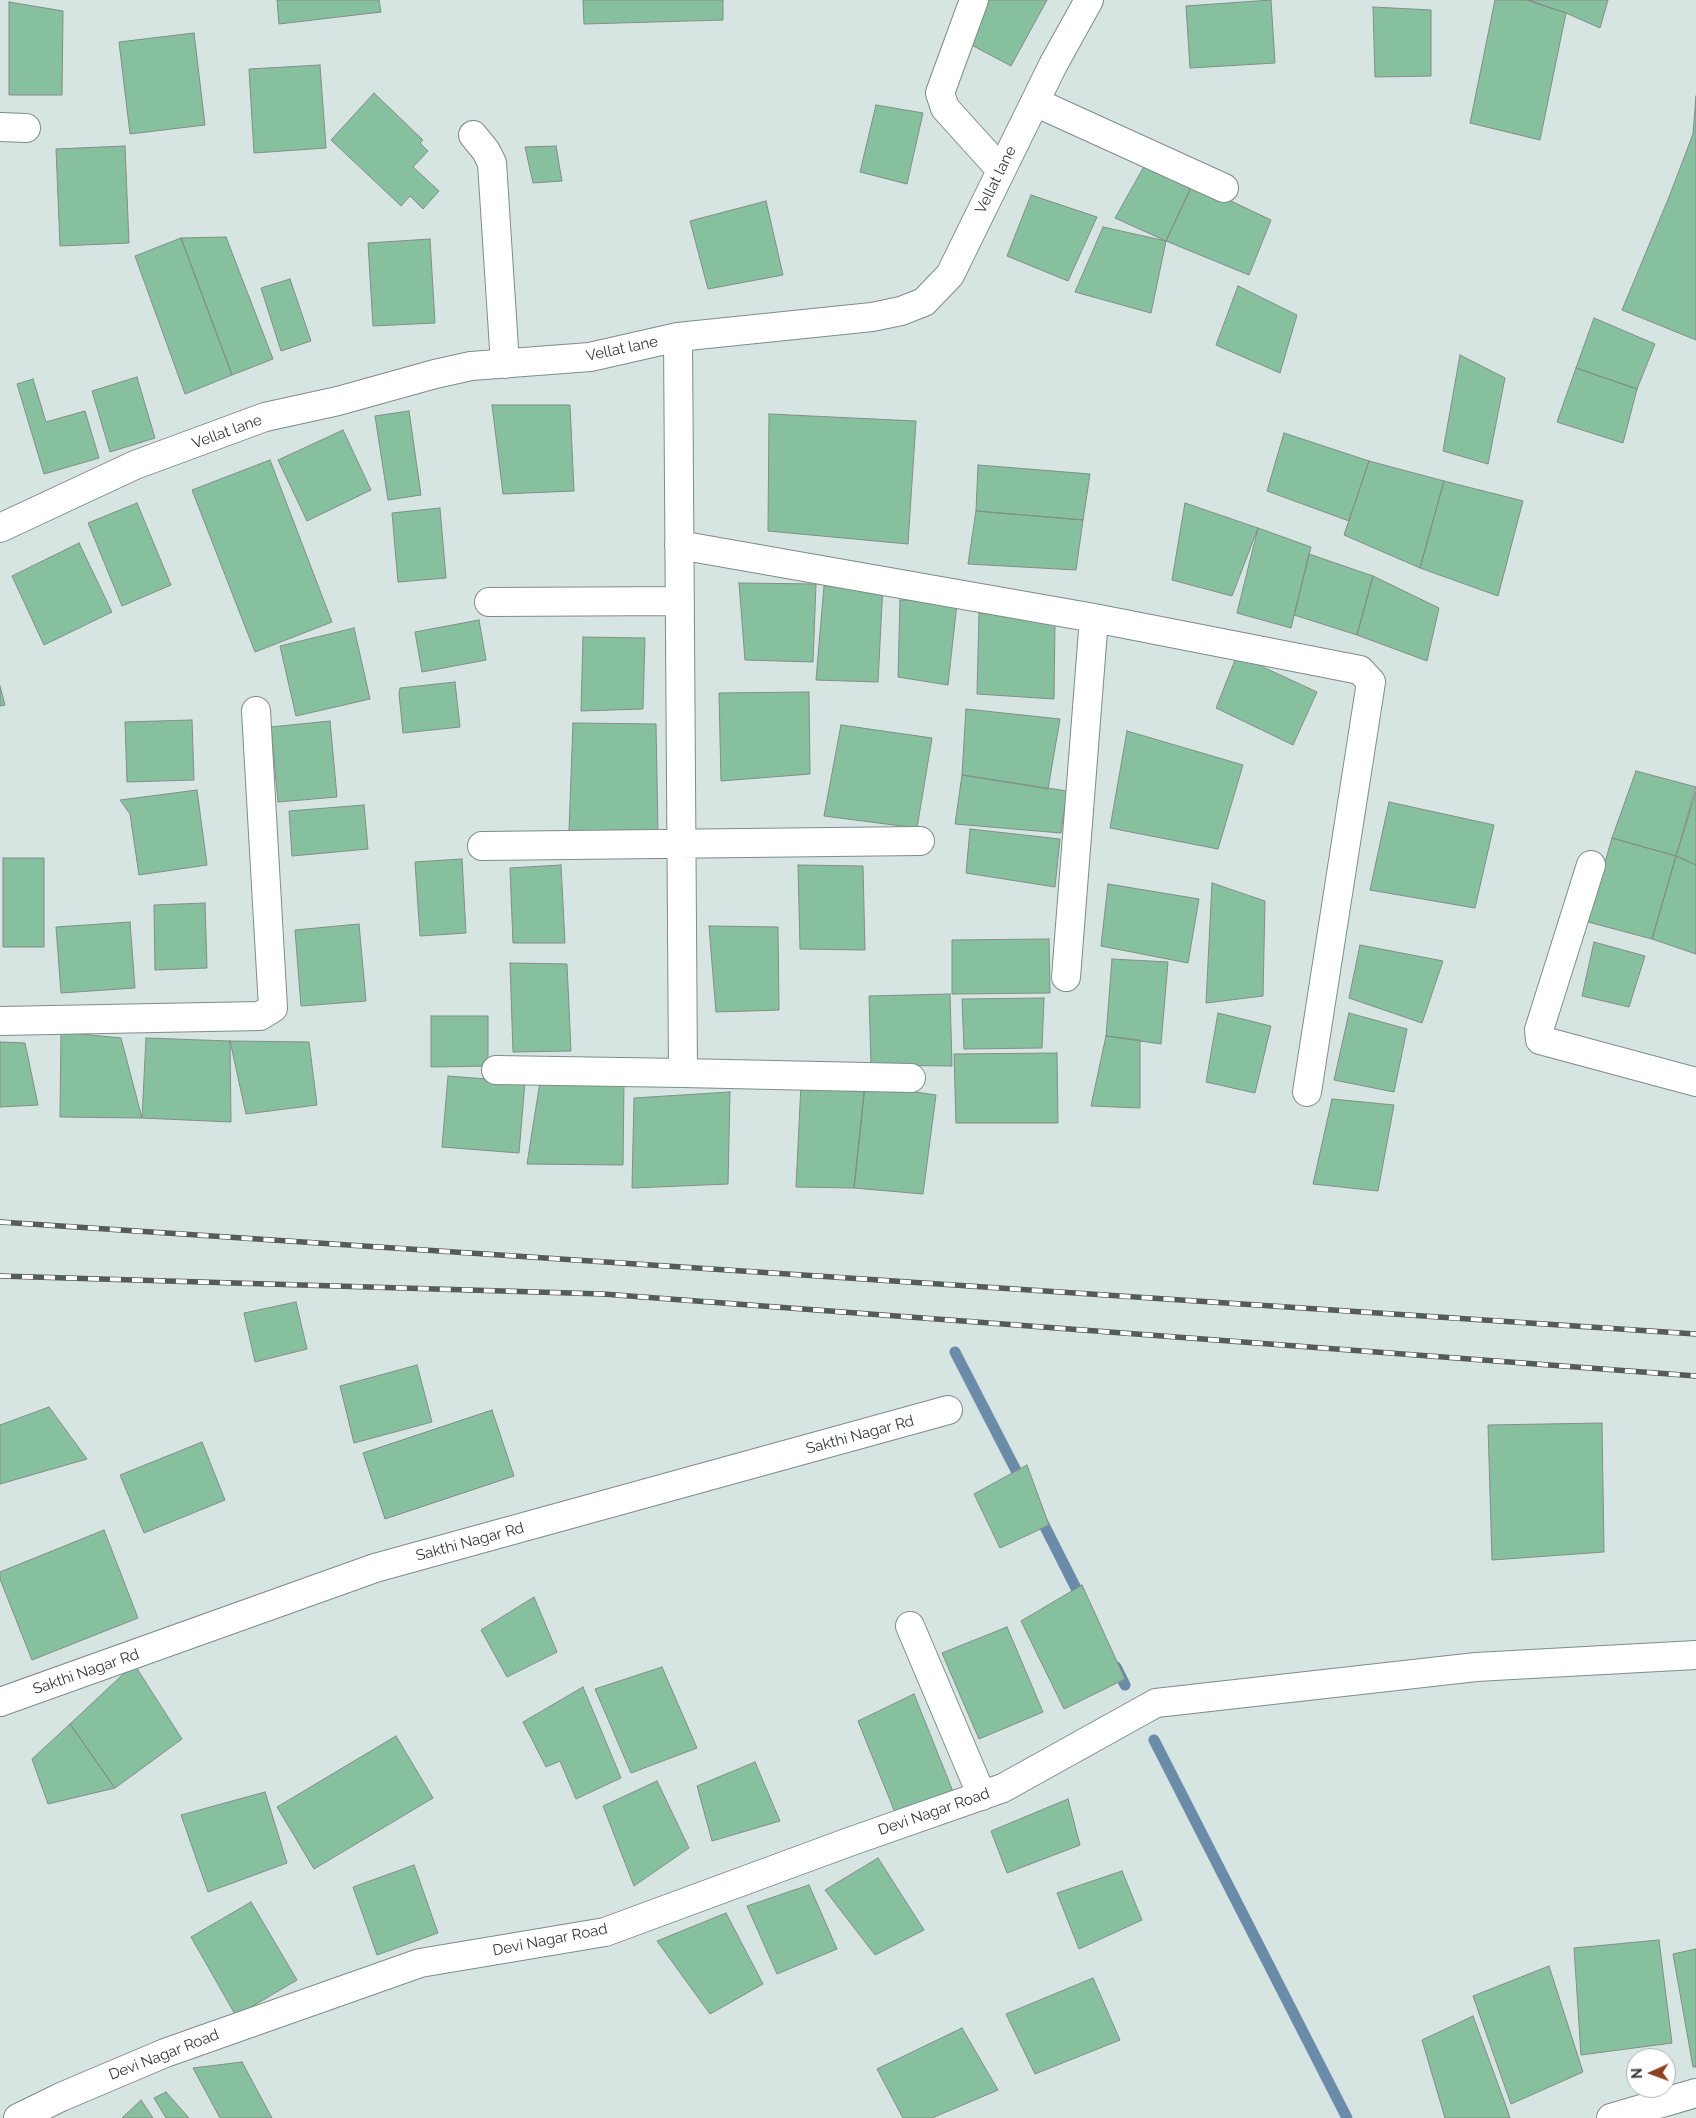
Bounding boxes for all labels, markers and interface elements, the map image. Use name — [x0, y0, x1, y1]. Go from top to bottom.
street label: Vellat lane — [972, 143, 1020, 217]
street label: Vellat lane — [584, 333, 660, 365]
street label: Vellat lane — [190, 411, 264, 453]
street label: Sakthi Nagar Rd — [804, 1412, 916, 1458]
street label: Sakthi Nagar Rd — [414, 1519, 526, 1565]
street label: Sakthi Nagar Rd — [30, 1645, 142, 1699]
street label: Devi Nagar Road — [876, 1785, 992, 1839]
street label: Devi Nagar Road — [491, 1920, 609, 1960]
street label: Devi Nagar Road — [106, 2026, 222, 2084]
north arrow — [1626, 2048, 1676, 2098]
text: N — [1629, 2068, 1645, 2079]

